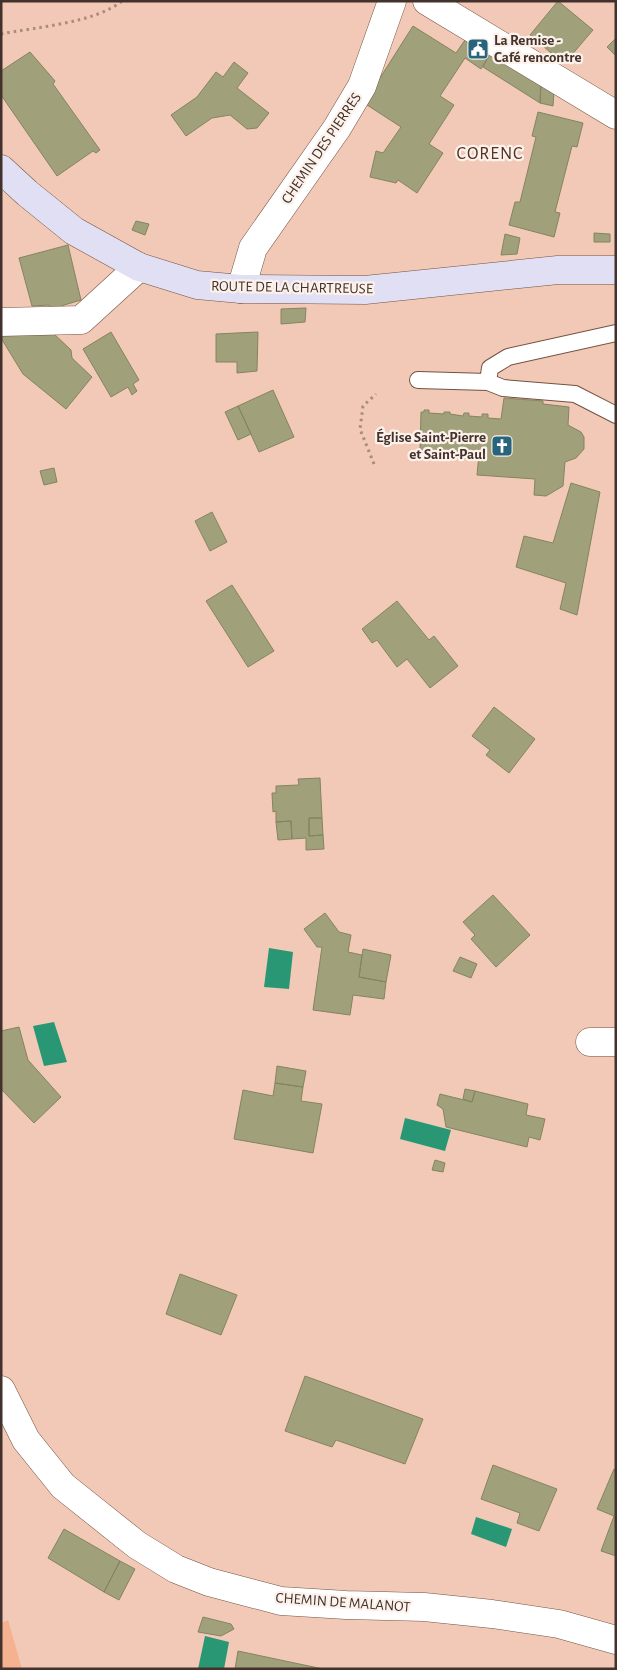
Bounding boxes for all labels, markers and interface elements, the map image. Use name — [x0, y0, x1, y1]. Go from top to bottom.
place label: La Remise - Café rencontre — [494, 33, 582, 65]
public building icon: La Remise - Café rencontre — [466, 37, 490, 61]
street label: CHEMIN DES PIERRES — [279, 90, 364, 207]
district label: CORENC — [457, 145, 523, 163]
street label: ROUTE DE LA CHARTREUSE — [211, 279, 373, 296]
place label: Église Saint-Pierre et Saint-Paul — [376, 428, 486, 462]
church icon: Église Saint-Pierre et Saint-Paul — [490, 434, 514, 458]
street label: CHEMIN DE MALANOT — [275, 1590, 411, 1615]

